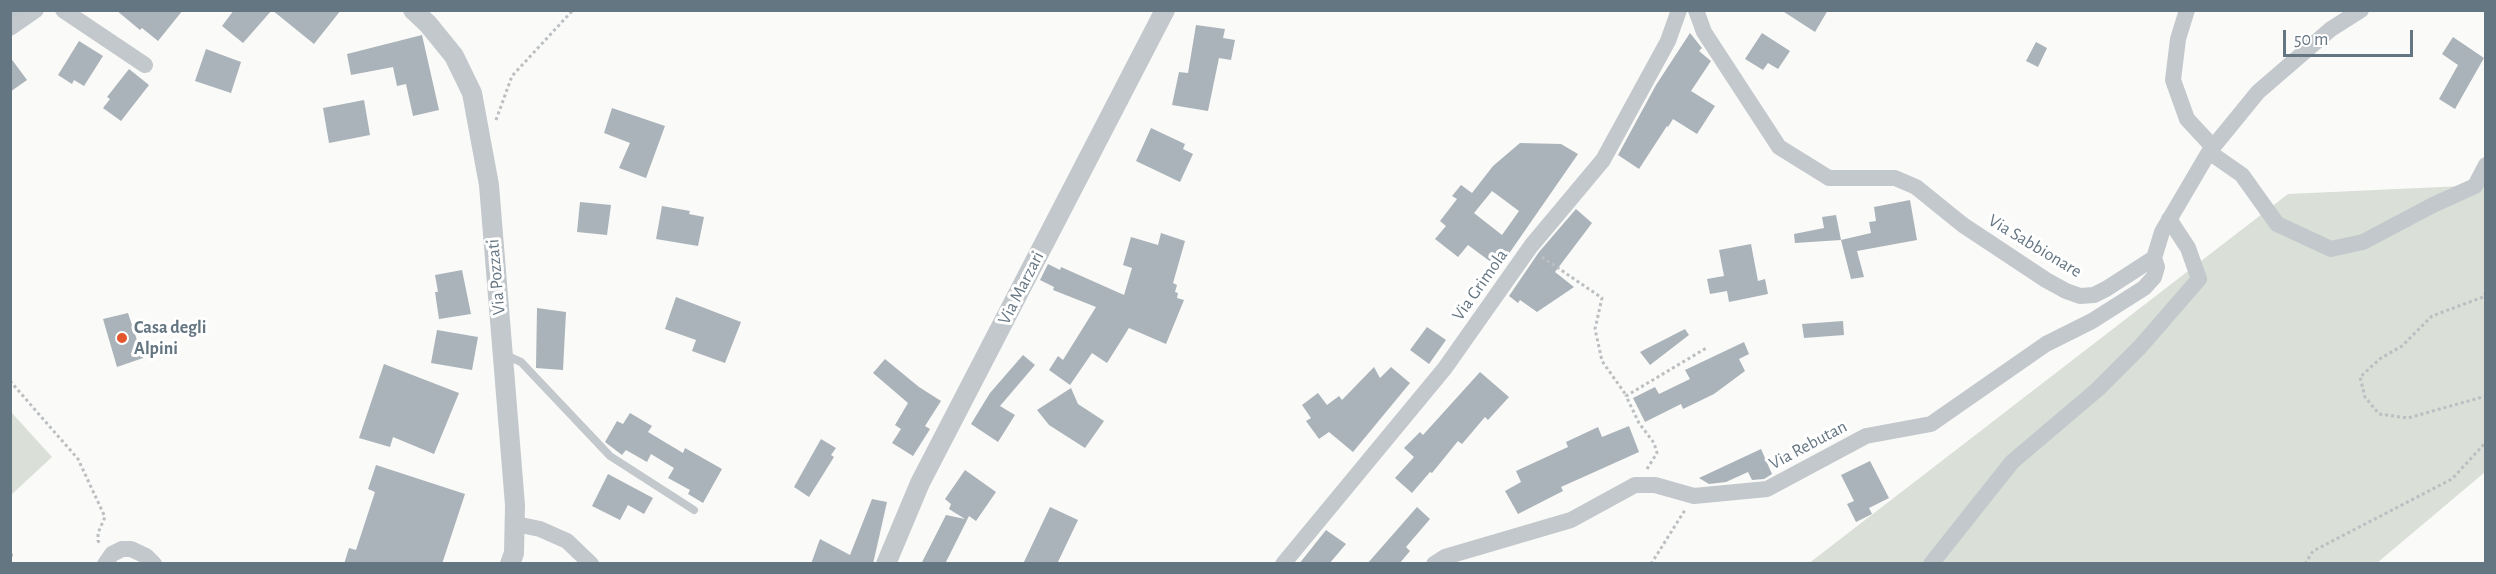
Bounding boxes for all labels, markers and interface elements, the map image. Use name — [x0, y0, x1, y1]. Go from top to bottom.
scale bar — [2286, 18, 2416, 56]
text: 50 m — [2294, 31, 2328, 49]
street label: Via Sabbionare — [1984, 210, 2086, 282]
street label: Via Pozzati — [482, 238, 510, 316]
street label: Via Grimola — [1448, 245, 1512, 325]
street label: Via Marzari — [993, 248, 1049, 328]
place label: Casa degli Alpini — [134, 317, 206, 360]
marker: Casa degli Alpini — [115, 331, 129, 345]
street label: Via Rebutan — [1765, 416, 1851, 474]

